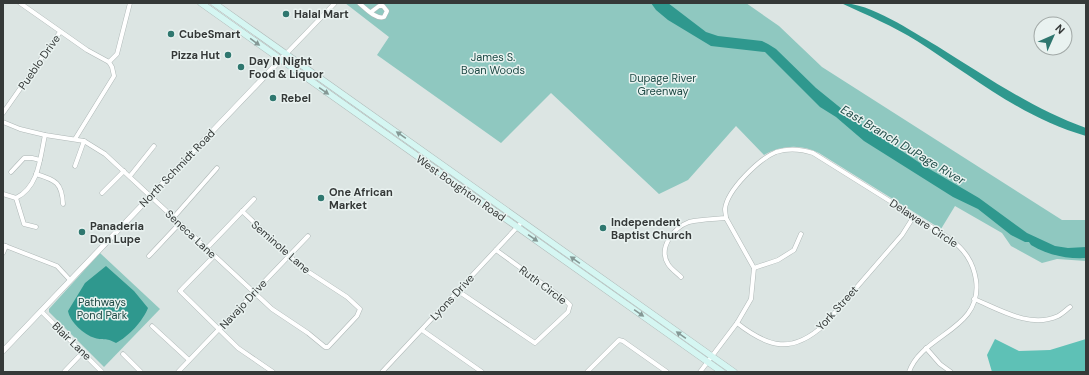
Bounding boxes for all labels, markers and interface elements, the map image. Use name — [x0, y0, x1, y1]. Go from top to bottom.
place label: Halal Mart — [294, 7, 349, 21]
marker: Halal Mart — [281, 9, 291, 19]
north arrow — [1033, 16, 1073, 56]
text: N — [1052, 21, 1068, 37]
place label: CubeSmart — [179, 27, 241, 41]
marker: CubeSmart — [166, 29, 176, 39]
street label: Pueblo Drive — [15, 32, 63, 92]
one-way arrow — [250, 38, 260, 46]
place label: Pizza Hut — [171, 48, 220, 62]
marker: Pizza Hut — [223, 50, 233, 60]
park label: James S. Boan Woods — [461, 50, 525, 77]
place label: Day N Night Food & Liquor — [249, 54, 324, 81]
marker: Day N Night Food & Liquor — [236, 62, 246, 72]
park label: Dupage River Greenway — [630, 71, 696, 98]
one-way arrow — [318, 87, 329, 95]
place label: Rebel — [281, 91, 311, 105]
marker: Rebel — [268, 93, 278, 103]
water label: East Branch DuPage River — [838, 101, 969, 189]
street label: North Schmidt Road — [136, 126, 218, 210]
one-way arrow — [396, 131, 406, 139]
street label: West Boughton Road — [413, 152, 509, 224]
place label: One African Market — [329, 185, 393, 212]
marker: One African Market — [316, 193, 326, 203]
street label: Delaware Circle — [887, 196, 961, 250]
street label: Seneca Lane — [163, 207, 219, 261]
place label: Independent Baptist Church — [611, 215, 692, 242]
street label: Seminole Lane — [249, 217, 313, 277]
place label: Panaderia Don Lupe — [90, 219, 144, 246]
marker: Independent Baptist Church — [598, 223, 608, 233]
marker: Panaderia Don Lupe — [77, 227, 87, 237]
one-way arrow — [528, 234, 539, 242]
one-way arrow — [570, 256, 580, 264]
street label: Ruth Circle — [517, 263, 569, 307]
street label: Lyons Drive — [427, 271, 477, 323]
street label: Navajo Drive — [216, 276, 270, 332]
street label: York Street — [813, 283, 861, 333]
park label: Pathways Pond Park — [77, 295, 128, 322]
one-way arrow — [634, 309, 645, 317]
street label: Blair Lane — [49, 319, 95, 363]
one-way arrow — [676, 331, 687, 339]

